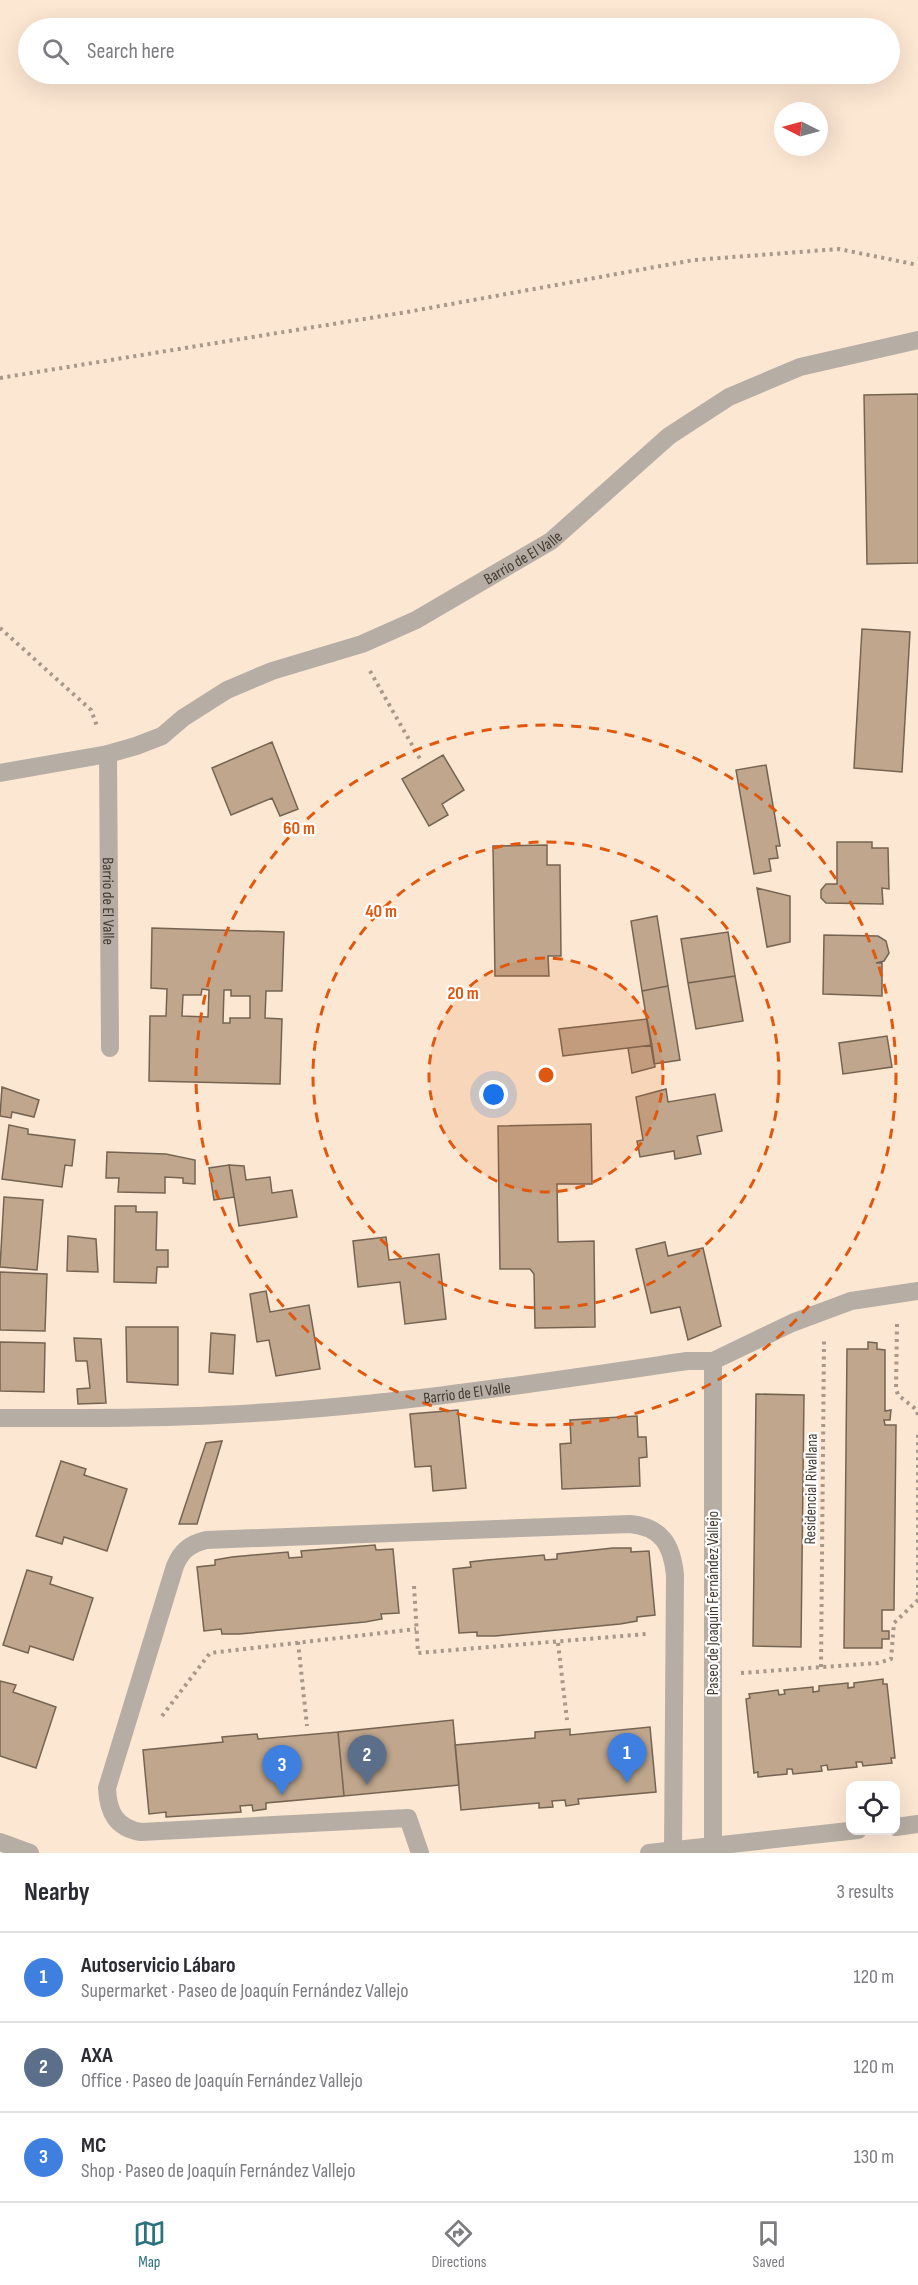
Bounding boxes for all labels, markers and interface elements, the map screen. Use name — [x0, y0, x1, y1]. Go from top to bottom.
search box — [18, 18, 900, 84]
icon: search — [39, 35, 72, 68]
text: Search here — [87, 38, 174, 65]
north arrow — [774, 102, 828, 156]
street label: Barrio de El Valle — [481, 528, 567, 589]
text: 60 m — [283, 818, 315, 839]
street label: Barrio de El Valle — [98, 857, 117, 945]
text: 40 m — [365, 901, 397, 922]
text: 20 m — [447, 983, 479, 1004]
centre of rings — [536, 1065, 556, 1085]
your location — [479, 1080, 508, 1109]
street label: Barrio de El Valle — [422, 1379, 512, 1409]
street label: Residencial Rivallana — [801, 1433, 822, 1545]
street label: Paseo de Joaquín Fernández Vallejo — [704, 1511, 723, 1695]
pin: 1 — [608, 1734, 646, 1783]
pin: 2 — [348, 1736, 386, 1785]
pin: 3 — [262, 1746, 302, 1795]
map controls — [846, 1781, 900, 1835]
button: locate — [846, 1781, 900, 1835]
text: Nearby — [24, 1877, 90, 1908]
text: 3 results — [837, 1880, 894, 1904]
text: Autoservicio Lábaro — [81, 1952, 236, 1979]
text: 1 — [40, 1965, 47, 1989]
text: 120 m — [854, 1965, 894, 1989]
text: Supermarket · Paseo de Joaquín Fernández Vallejo — [81, 1979, 408, 2003]
text: AXA — [81, 2042, 113, 2069]
text: 2 — [39, 2055, 48, 2079]
text: 120 m — [854, 2055, 894, 2079]
text: Office · Paseo de Joaquín Fernández Vallejo — [81, 2069, 363, 2093]
text: MC — [81, 2132, 106, 2159]
text: 3 — [39, 2145, 48, 2169]
text: 130 m — [854, 2145, 894, 2169]
text: Shop · Paseo de Joaquín Fernández Vallejo — [81, 2159, 355, 2183]
tab: Map — [133, 2217, 166, 2272]
tab: Directions — [431, 2217, 487, 2272]
tab: Saved — [752, 2217, 785, 2272]

